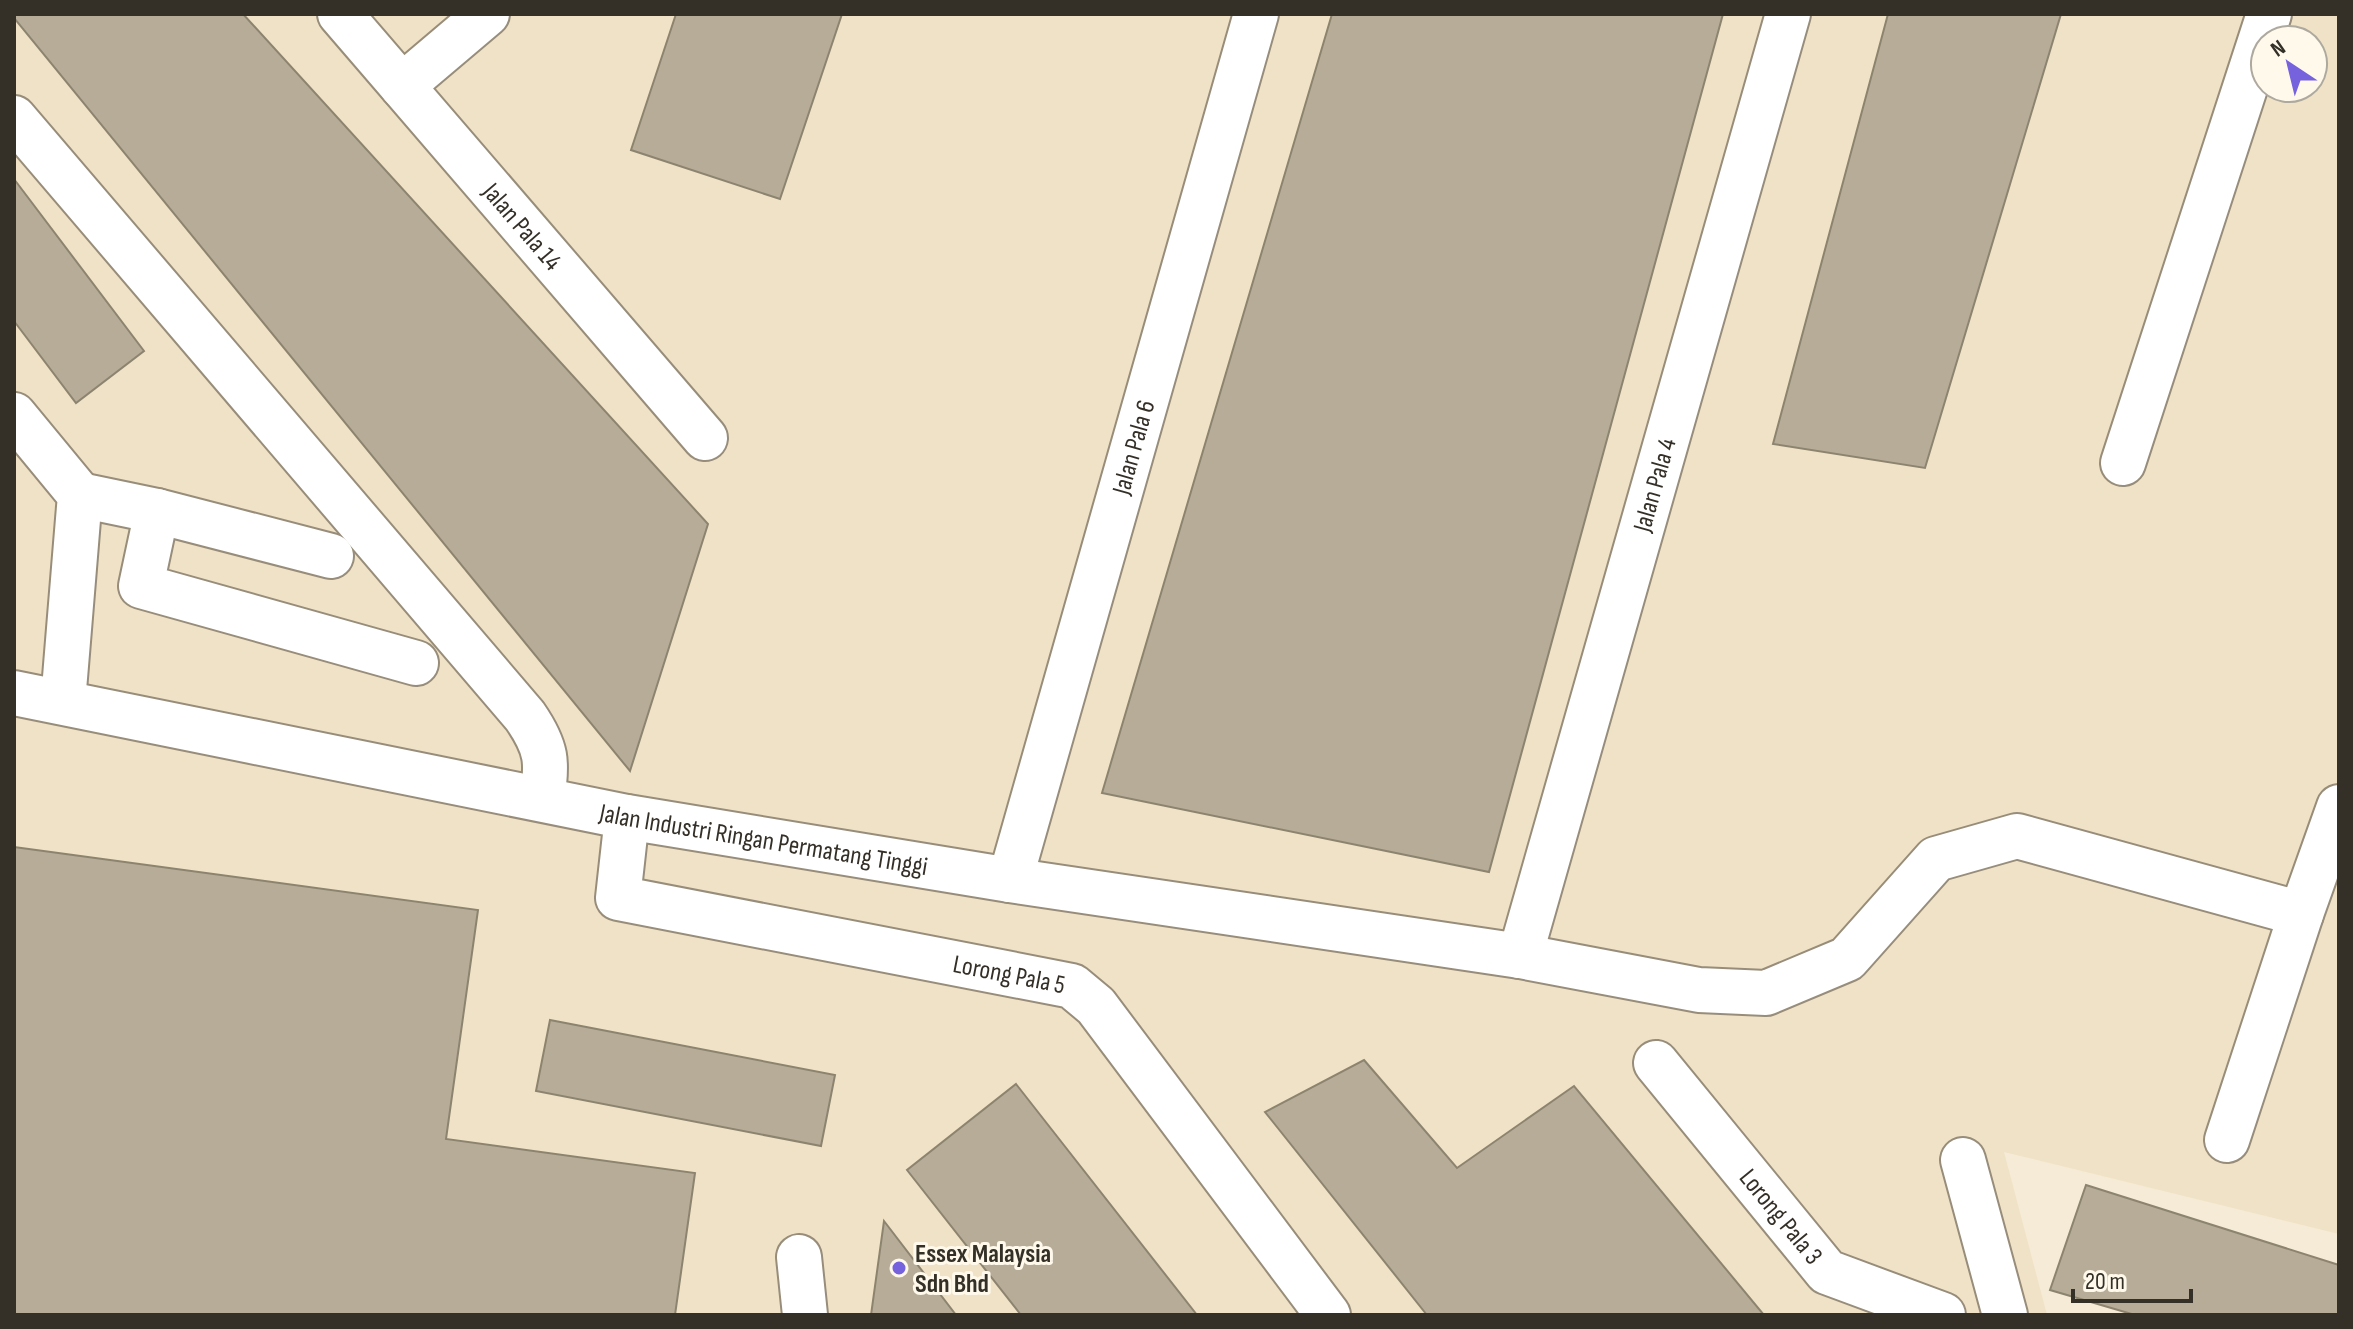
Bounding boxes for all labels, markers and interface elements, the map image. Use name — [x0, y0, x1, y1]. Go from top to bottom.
north arrow — [2249, 24, 2329, 104]
text: N — [2266, 34, 2291, 63]
street label: Jalan Pala 14 — [475, 176, 568, 277]
street label: Jalan Pala 6 — [1106, 397, 1163, 499]
street label: Jalan Pala 4 — [1627, 435, 1684, 536]
street label: Jalan Industri Ringan Permatang Tinggi — [596, 798, 930, 883]
street label: Lorong Pala 5 — [950, 949, 1068, 1001]
street label: Lorong Pala 3 — [1732, 1163, 1828, 1271]
place label: Essex Malaysia Sdn Bhd — [915, 1239, 1051, 1300]
scale bar — [2073, 1253, 2191, 1303]
marker: Essex Malaysia Sdn Bhd — [890, 1259, 908, 1277]
text: 20 m — [2085, 1267, 2125, 1296]

